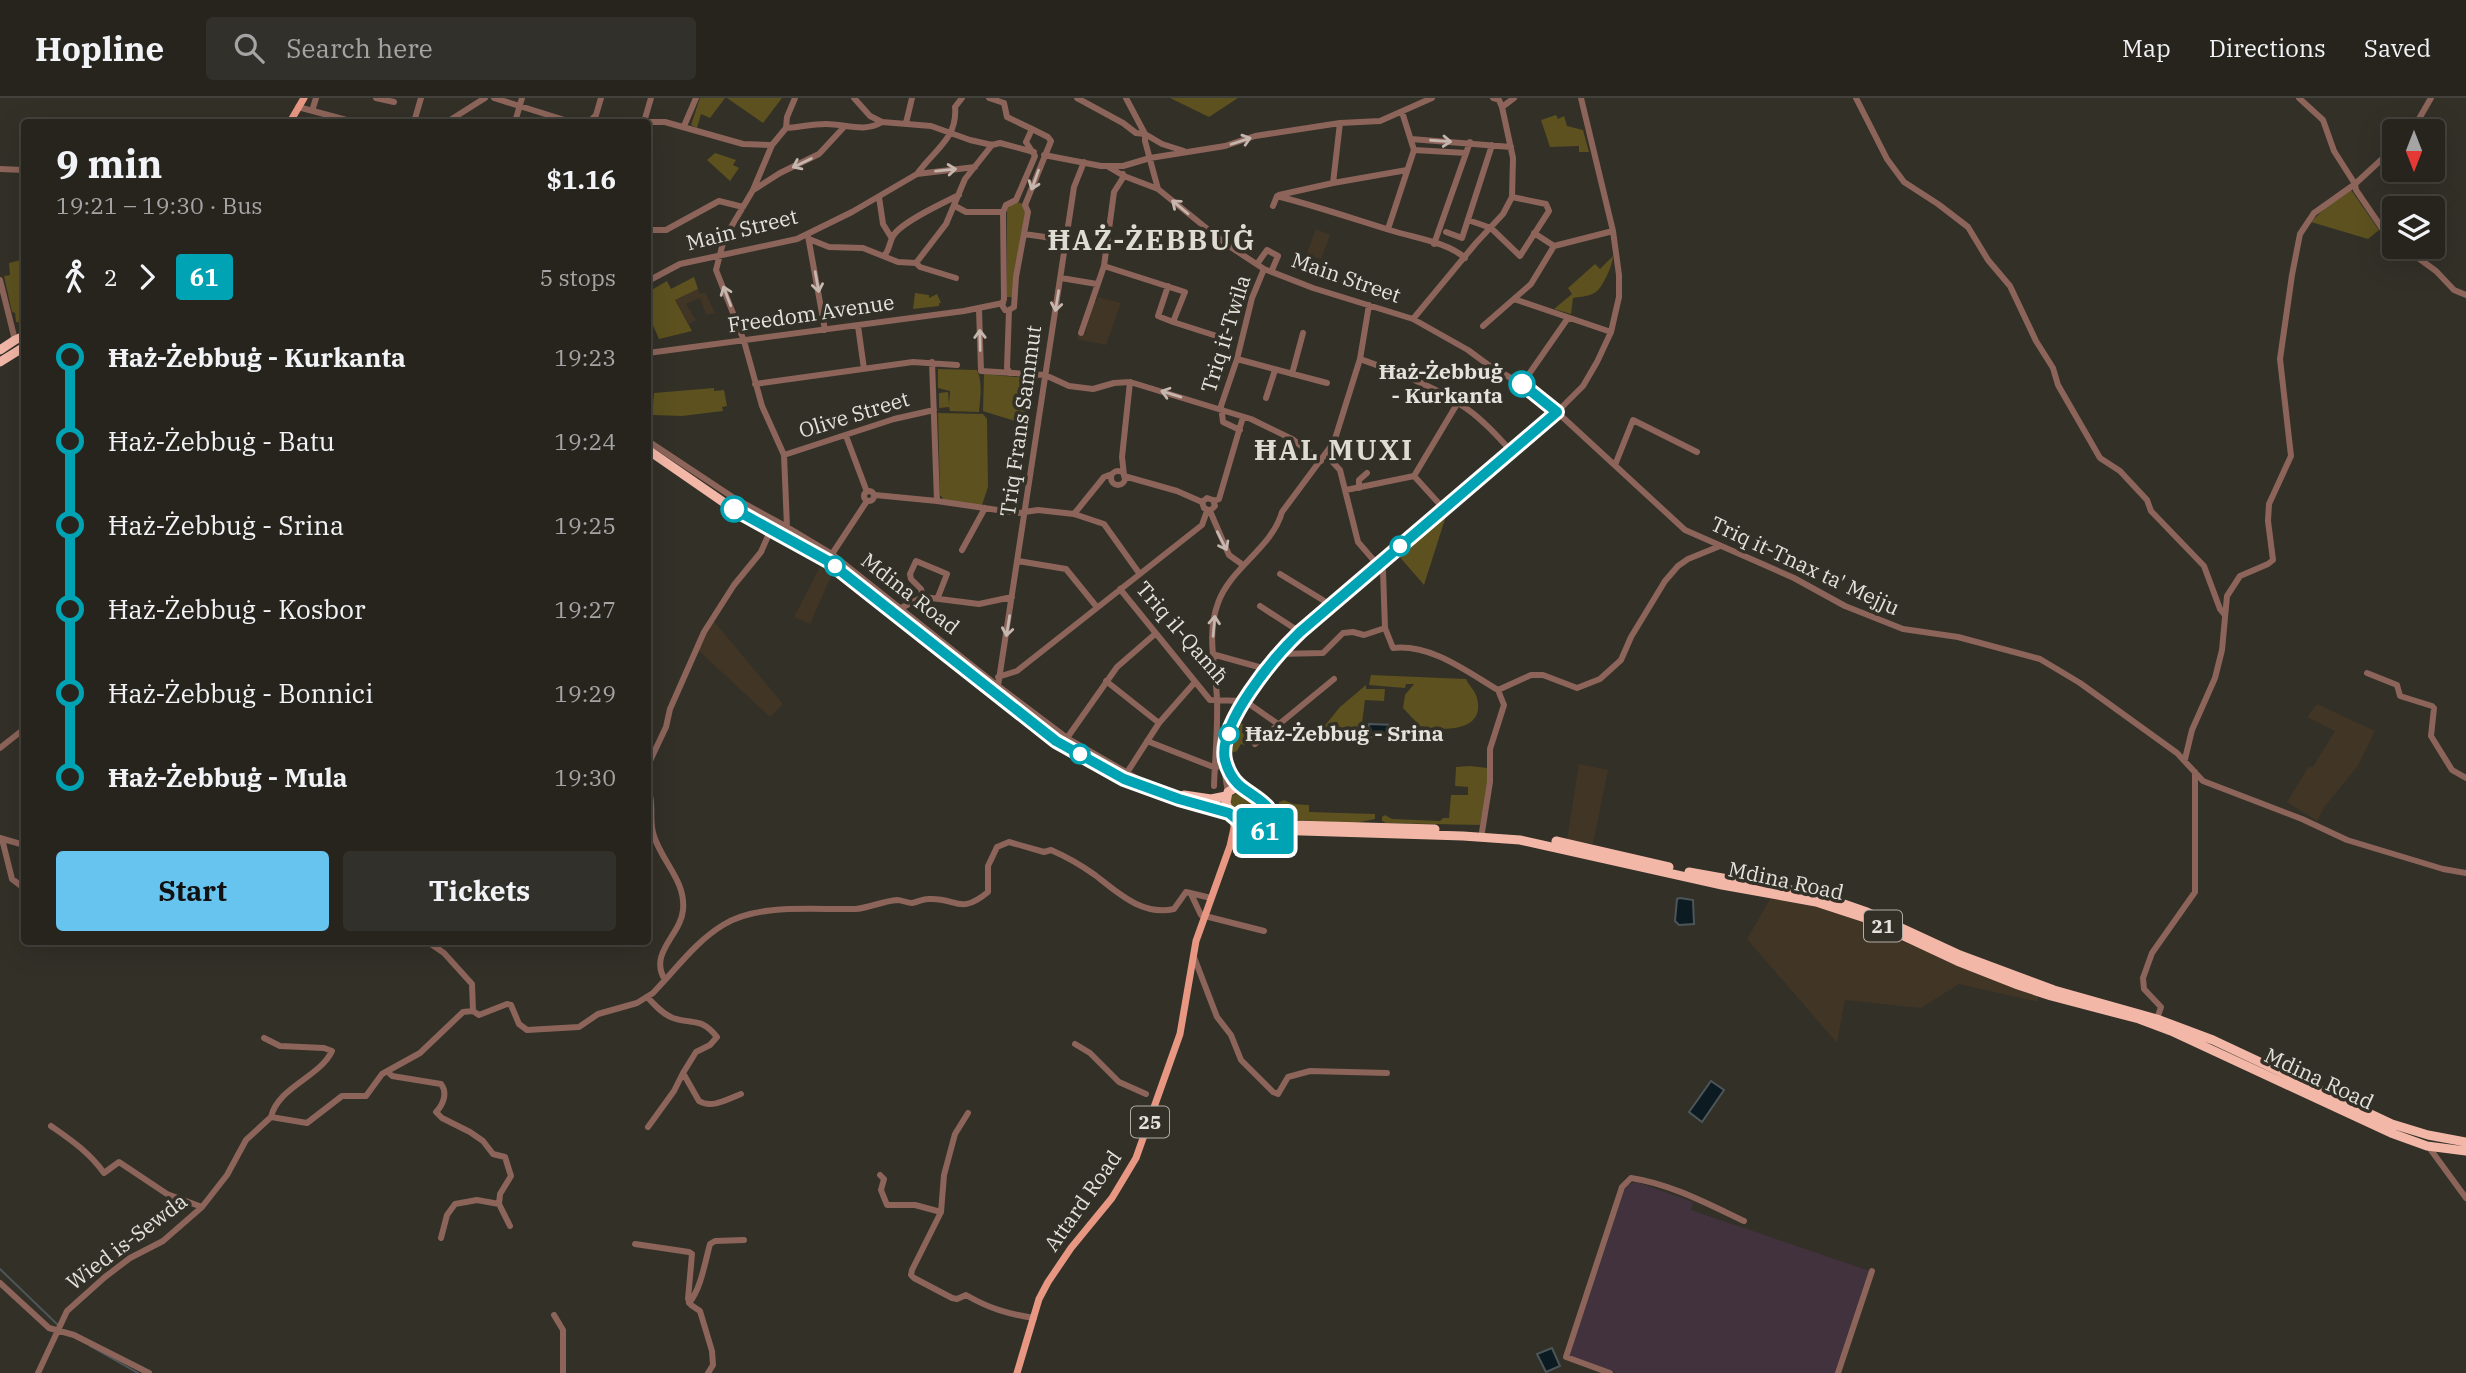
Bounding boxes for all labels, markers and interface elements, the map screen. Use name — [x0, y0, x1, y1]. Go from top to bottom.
search box — [206, 17, 696, 80]
text: Hopline — [35, 27, 164, 70]
icon: search — [230, 29, 268, 67]
text: Search here — [286, 31, 433, 65]
text: Map — [2122, 32, 2171, 64]
text: Directions — [2209, 32, 2326, 64]
text: Saved — [2364, 32, 2431, 64]
north arrow — [2382, 119, 2445, 182]
map controls — [2382, 119, 2445, 259]
one-way arrow — [1229, 134, 1251, 146]
one-way arrow — [1429, 134, 1452, 147]
text: 9 min — [56, 139, 162, 188]
one-way arrow — [792, 156, 813, 170]
text: $1.16 — [546, 162, 616, 196]
one-way arrow — [934, 164, 957, 177]
one-way arrow — [1027, 168, 1040, 190]
text: 19:21 – 19:30 · Bus — [56, 190, 263, 220]
button: layers — [2382, 196, 2445, 259]
one-way arrow — [1172, 200, 1190, 215]
street label: Main Street — [683, 202, 800, 256]
district label: ĦAŻ-ŻEBBUĠ — [1048, 221, 1256, 258]
street label: Main Street — [1288, 245, 1405, 309]
icon: walk — [56, 258, 94, 296]
icon: forward — [128, 258, 166, 296]
text: 61 — [190, 261, 219, 293]
text: 2 — [104, 262, 118, 292]
text: 5 stops — [539, 262, 616, 292]
one-way arrow — [811, 270, 824, 293]
street label: Triq it-Twila — [1194, 271, 1256, 396]
one-way arrow — [720, 286, 733, 308]
street label: Freedom Avenue — [726, 287, 896, 339]
one-way arrow — [1050, 289, 1063, 312]
street label: Triq Frans Sammut — [993, 323, 1047, 518]
one-way arrow — [973, 329, 987, 352]
text: Ħaż-Żebbuġ - Kurkanta — [108, 340, 406, 374]
text: 19:23 — [554, 342, 616, 372]
place label: Ħaż-Żebbuġ - Kurkanta — [1379, 357, 1503, 409]
marker: Ħaż-Żebbuġ - Kurkanta — [1509, 371, 1535, 397]
street label: Olive Street — [795, 384, 912, 444]
one-way arrow — [1160, 387, 1182, 400]
text: Ħaż-Żebbuġ - Batu — [108, 424, 335, 458]
text: 19:24 — [554, 426, 616, 456]
district label: ĦAL MUXI — [1254, 431, 1414, 468]
unlabelled marker — [721, 496, 747, 522]
text: Ħaż-Żebbuġ - Srina — [108, 508, 344, 542]
street label: Triq it-Tnax ta' Mejju — [1706, 509, 1904, 621]
text: 19:25 — [554, 510, 616, 540]
one-way arrow — [1215, 530, 1229, 551]
unlabelled marker — [1390, 536, 1410, 556]
street label: Mdina Road — [856, 546, 966, 641]
unlabelled marker — [825, 556, 845, 576]
street label: Triq il-Qamħ — [1130, 575, 1235, 690]
text: Ħaż-Żebbuġ - Kosbor — [108, 592, 365, 626]
text: 19:27 — [554, 594, 616, 624]
one-way arrow — [1001, 614, 1014, 637]
one-way arrow — [1208, 615, 1221, 638]
text: Ħaż-Żebbuġ - Bonnici — [108, 676, 373, 710]
text: 19:29 — [554, 678, 616, 708]
place label: Ħaż-Żebbuġ - Srina — [1245, 719, 1444, 747]
marker: Ħaż-Żebbuġ - Srina — [1219, 724, 1239, 744]
unlabelled marker — [1070, 744, 1090, 764]
text: Ħaż-Żebbuġ - Mula — [108, 760, 348, 794]
text: 19:30 — [554, 762, 616, 792]
line badge: 61 — [1234, 808, 1296, 854]
text: 61 — [1251, 815, 1279, 847]
button: Start — [56, 851, 329, 931]
button: Tickets — [343, 851, 616, 931]
street label: Mdina Road — [1726, 854, 1847, 906]
road number: 21 — [1864, 911, 1902, 942]
street label: Mdina Road — [2260, 1041, 2379, 1116]
road number: 25 — [1131, 1106, 1169, 1138]
street label: Attard Road — [1037, 1144, 1127, 1256]
street label: Wied is-Sewda — [60, 1187, 192, 1296]

